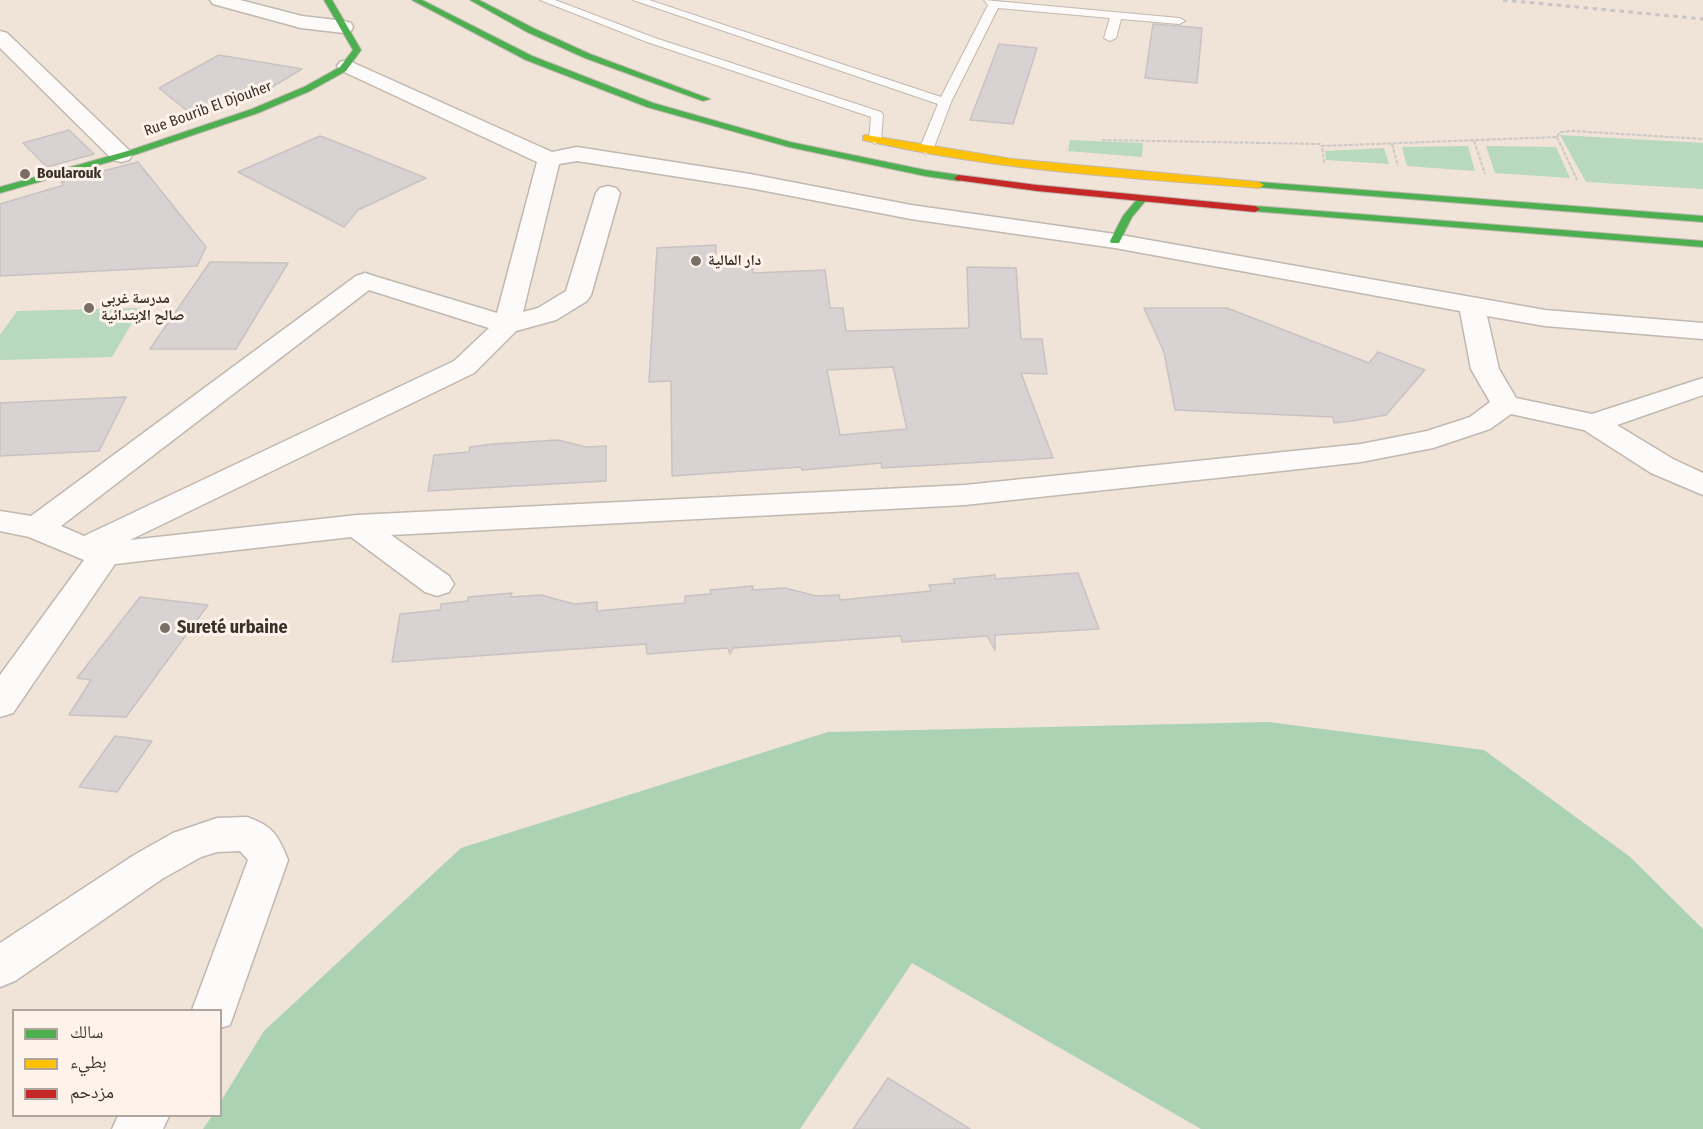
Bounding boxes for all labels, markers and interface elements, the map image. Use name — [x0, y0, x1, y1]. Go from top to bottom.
street label: Rue Bourib El Djouher — [142, 78, 274, 140]
place label: Boularouk — [37, 165, 101, 183]
marker: Boularouk — [18, 167, 32, 181]
place label: دار المالية — [708, 252, 761, 270]
marker: دار المالية — [689, 254, 703, 268]
place label: مدرسة غربي صالح الإبتدائية — [101, 290, 185, 325]
marker: مدرسة غربي صالح الإبتدائية — [82, 301, 96, 315]
place label: Sureté urbaine — [177, 617, 288, 639]
marker: Sureté urbaine — [158, 621, 172, 635]
legend — [12, 1009, 222, 1117]
text: سالك — [70, 1021, 103, 1043]
text: بطيء — [70, 1051, 107, 1073]
text: مزدحم — [70, 1081, 114, 1103]

